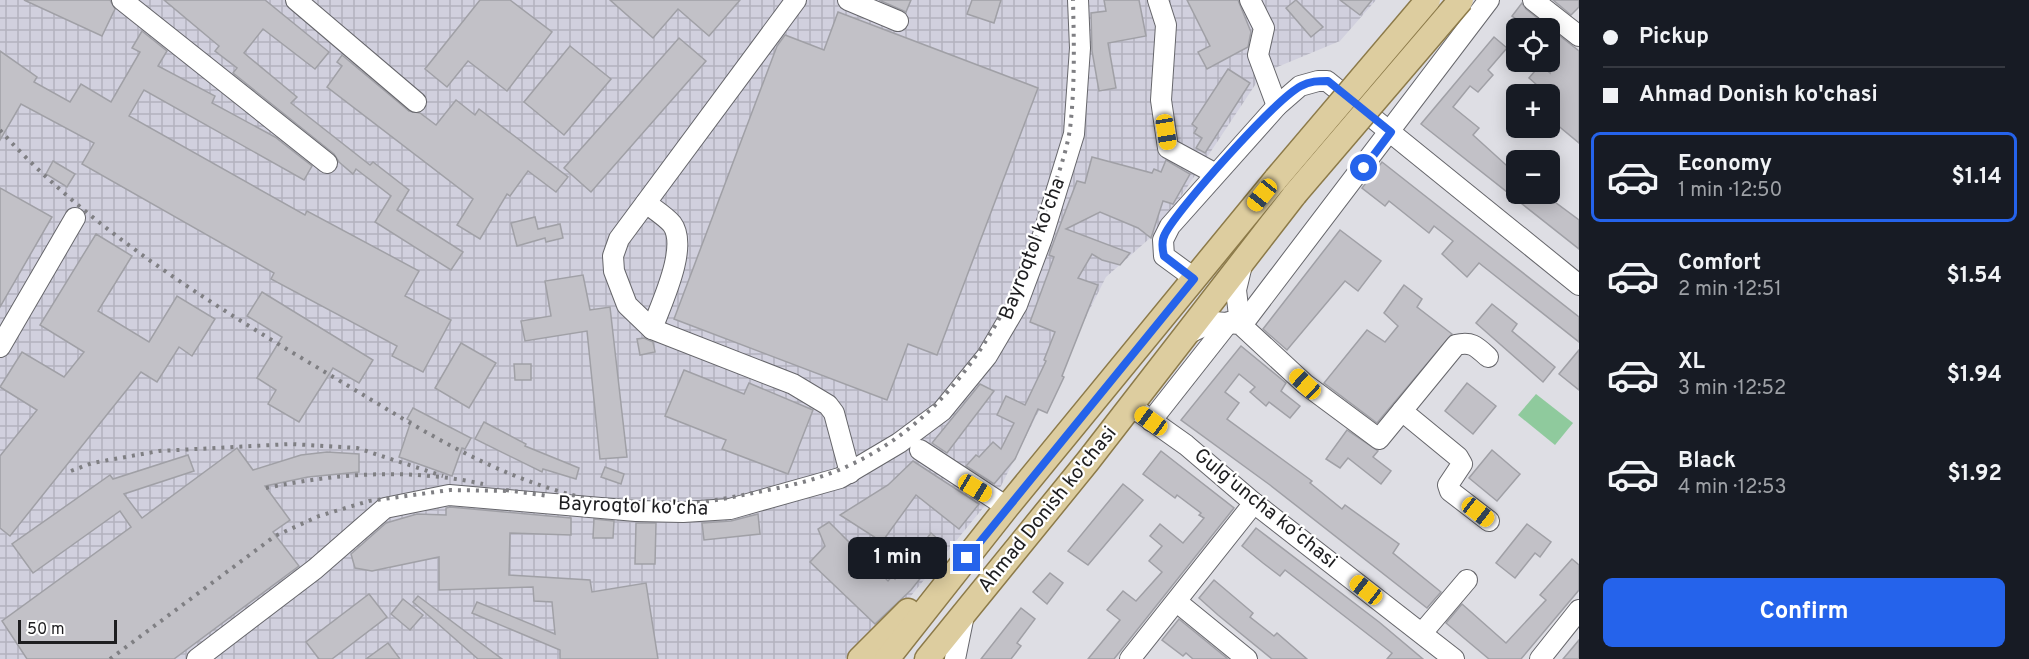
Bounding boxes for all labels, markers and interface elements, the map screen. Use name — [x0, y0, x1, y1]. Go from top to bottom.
map controls — [1506, 18, 1560, 204]
button: locate — [1506, 18, 1560, 72]
text: Pickup — [1639, 24, 1709, 51]
text: Ahmad Donish ko'chasi — [1639, 82, 1878, 109]
button: + — [1506, 84, 1560, 138]
car — [1154, 113, 1178, 151]
button: − — [1506, 150, 1560, 204]
icon: car — [1606, 150, 1660, 204]
text: Economy — [1678, 151, 1772, 178]
route start — [1350, 154, 1377, 181]
text: $1.14 — [1952, 164, 2002, 191]
street label: Bayroqtol ko'cha — [994, 174, 1072, 324]
car — [1244, 175, 1280, 215]
text: 1 min · 12:50 — [1678, 178, 1782, 204]
icon: car — [1606, 249, 1660, 303]
text: Comfort — [1678, 250, 1761, 277]
text: $1.54 — [1946, 263, 2002, 290]
text: 2 min · 12:51 — [1678, 277, 1782, 303]
icon: car — [1606, 348, 1660, 402]
text: XL — [1678, 349, 1705, 376]
text: $1.94 — [1947, 362, 2002, 389]
car — [1286, 365, 1324, 403]
text: 3 min · 12:52 — [1678, 376, 1786, 402]
car — [1131, 403, 1171, 439]
street label: Ahmad Donish ko'chasi — [973, 421, 1123, 599]
street label: Gulgʻuncha koʻchasi — [1188, 443, 1342, 575]
icon: car — [1606, 447, 1660, 501]
text: Black — [1678, 448, 1736, 475]
text: $1.92 — [1947, 461, 2002, 488]
car — [955, 471, 995, 505]
text: 4 min · 12:53 — [1678, 475, 1786, 501]
street label: Bayroqtol ko'cha — [557, 491, 709, 523]
car — [1458, 494, 1498, 530]
callout: 1 min — [847, 537, 946, 579]
route end — [953, 544, 980, 571]
text: 1 min — [873, 545, 922, 571]
car — [1346, 572, 1386, 608]
button: Confirm — [1603, 578, 2005, 647]
scale bar — [18, 617, 117, 644]
text: 50 m — [27, 620, 65, 640]

